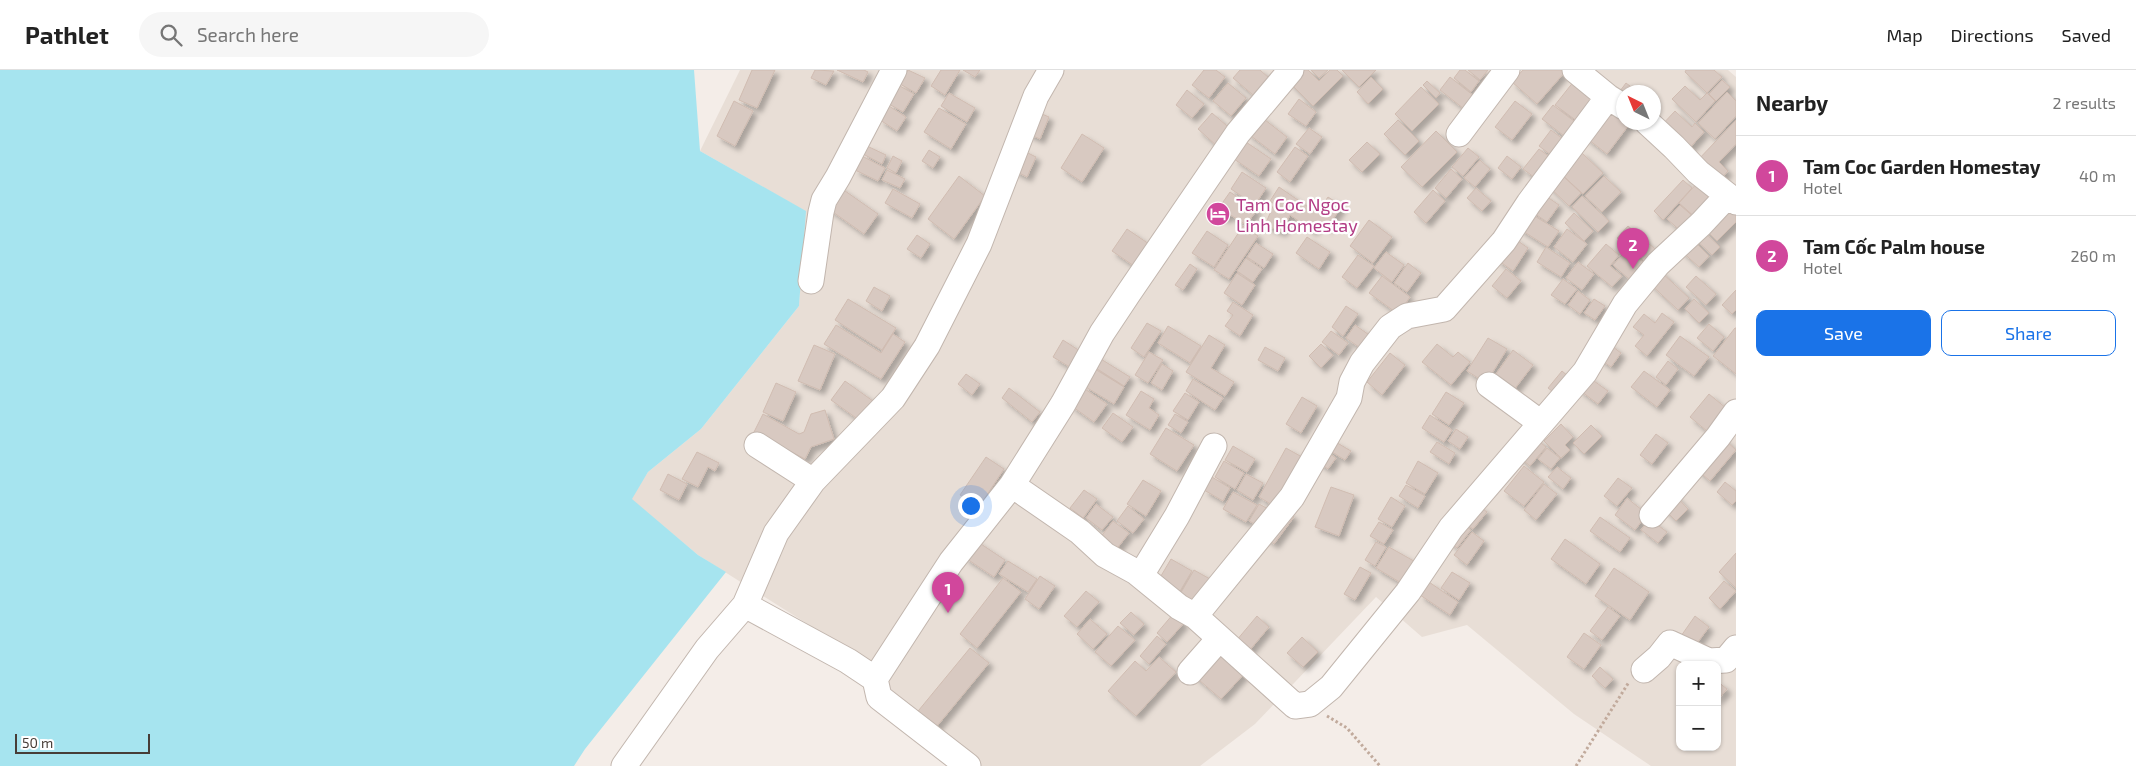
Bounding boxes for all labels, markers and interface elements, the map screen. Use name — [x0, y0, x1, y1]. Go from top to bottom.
search box — [139, 12, 489, 57]
text: Pathlet — [25, 20, 109, 49]
icon: search — [157, 21, 185, 49]
text: Search here — [197, 23, 299, 46]
text: Map — [1886, 24, 1923, 46]
text: Directions — [1951, 24, 2034, 46]
text: Saved — [2062, 24, 2111, 46]
north arrow — [1616, 85, 1661, 130]
text: Nearby — [1756, 90, 1828, 115]
text: 2 results — [2053, 93, 2116, 112]
text: Tam Coc Garden Homestay — [1803, 155, 2041, 178]
text: 1 — [1769, 166, 1775, 185]
text: 40 m — [2079, 166, 2116, 185]
text: Hotel — [1803, 178, 1842, 197]
place label: Tam Coc Ngoc Linh Homestay — [1236, 193, 1358, 236]
hotel icon: Tam Coc Ngoc Linh Homestay — [1205, 201, 1231, 227]
pin: 2 — [1617, 228, 1649, 269]
text: Tam Cốc Palm house — [1803, 235, 1985, 258]
text: 2 — [1767, 246, 1777, 265]
text: 260 m — [2071, 246, 2116, 265]
text: Hotel — [1803, 258, 1842, 277]
button: Save — [1756, 310, 1931, 356]
button: Share — [1941, 310, 2116, 356]
your location — [958, 493, 984, 519]
pin: 1 — [932, 572, 964, 613]
map controls — [1676, 661, 1721, 751]
button: + — [1676, 661, 1721, 706]
button: − — [1676, 706, 1721, 751]
scale bar — [15, 731, 150, 754]
text: 50 m — [22, 734, 53, 751]

